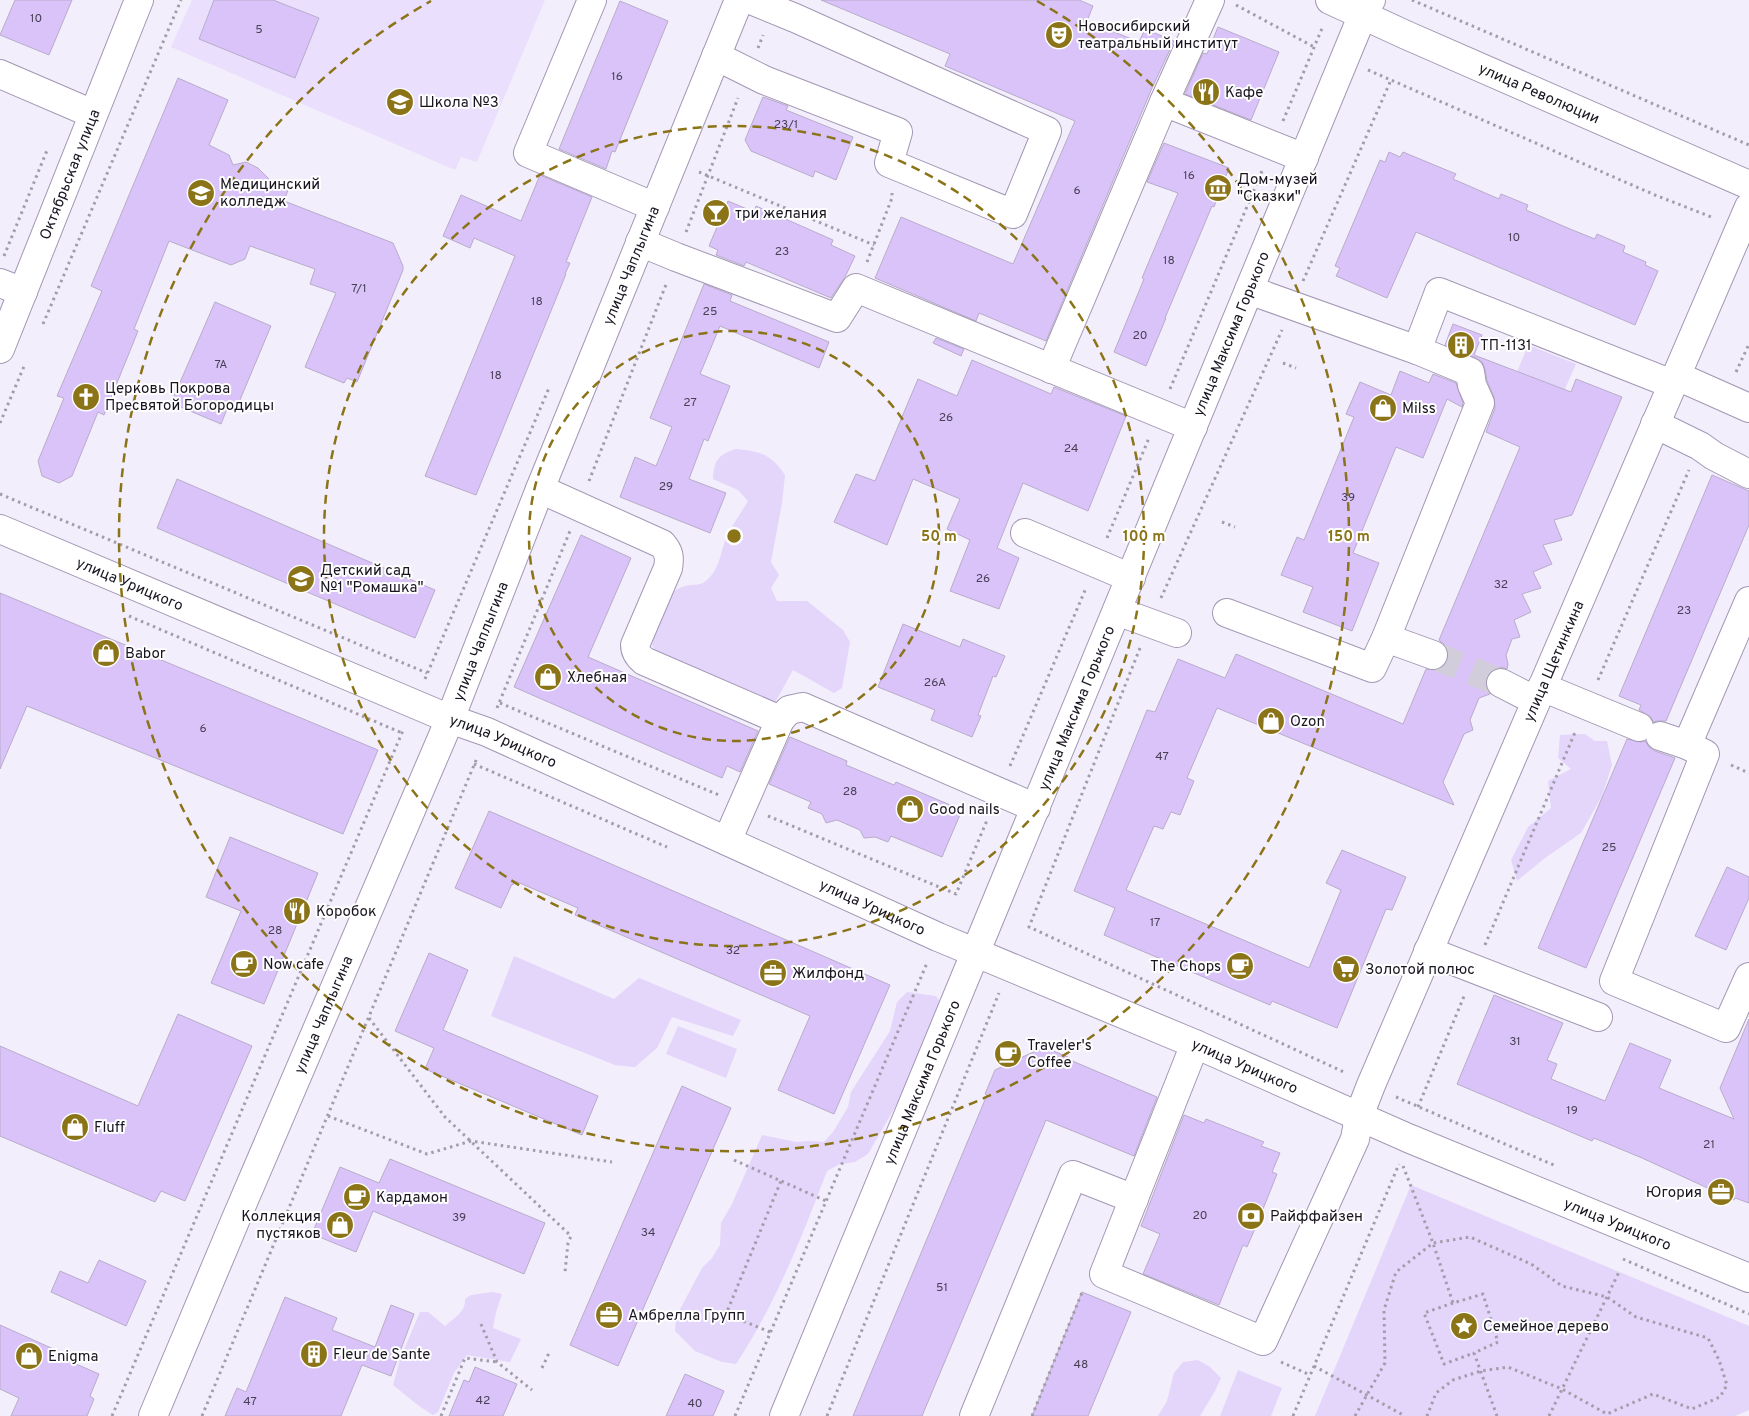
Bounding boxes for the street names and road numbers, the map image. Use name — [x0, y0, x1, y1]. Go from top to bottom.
street label: улица Революции — [1475, 60, 1602, 129]
street label: Октябрьская улица — [36, 107, 106, 243]
street label: улица Чаплыгина — [600, 204, 665, 328]
street label: улица Максима Горького — [1190, 249, 1275, 419]
street label: улица Урицкого — [73, 554, 186, 616]
street label: улица Чаплыгина — [450, 579, 514, 704]
street label: улица Щетинкина — [1520, 598, 1589, 725]
street label: улица Максима Горького — [1035, 623, 1120, 794]
street label: улица Урицкого — [447, 712, 559, 773]
street label: улица Урицкого — [816, 876, 928, 941]
street label: улица Чаплыгина — [291, 953, 358, 1077]
street label: улица Максима Горького — [881, 998, 966, 1168]
street label: улица Урицкого — [1188, 1036, 1301, 1099]
street label: улица Урицкого — [1561, 1195, 1674, 1256]

